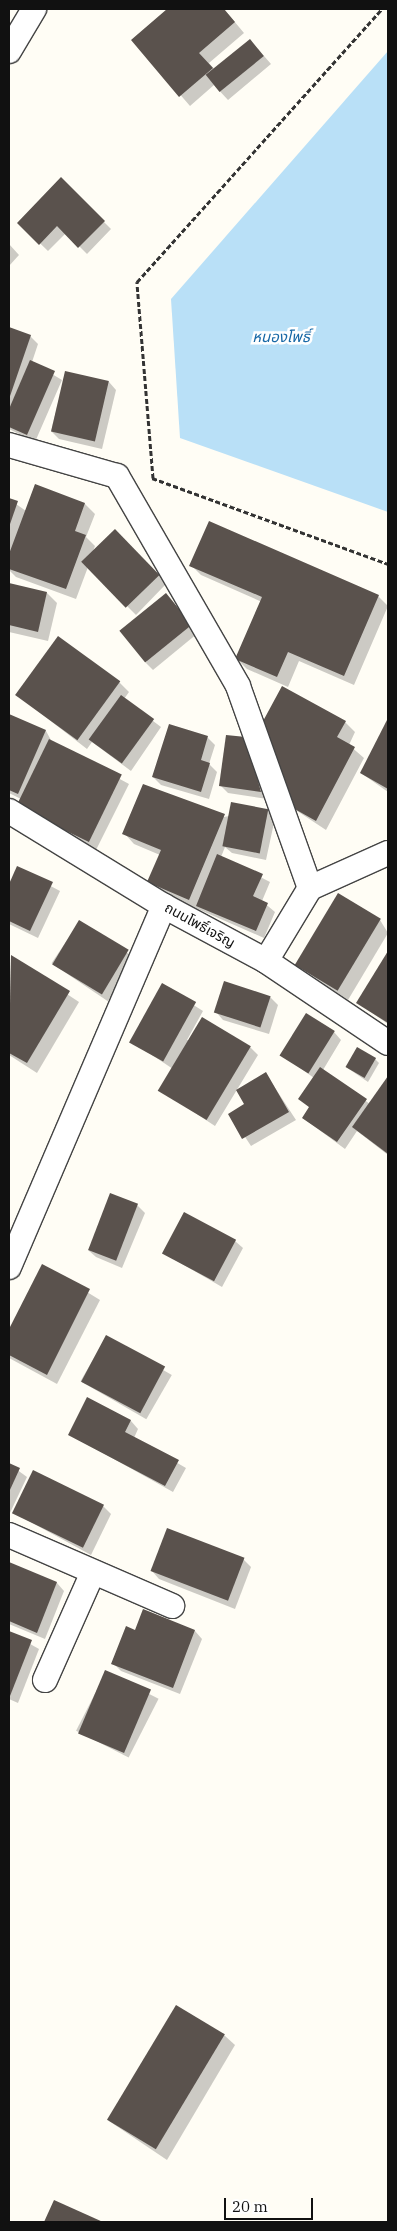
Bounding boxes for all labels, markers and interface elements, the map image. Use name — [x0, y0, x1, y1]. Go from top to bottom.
water label: หนองโพธิ์ — [252, 328, 310, 346]
street label: ถนนโพธิ์เจริญ — [162, 899, 238, 951]
scale bar — [227, 2188, 316, 2220]
text: 20 m — [232, 2197, 268, 2216]

